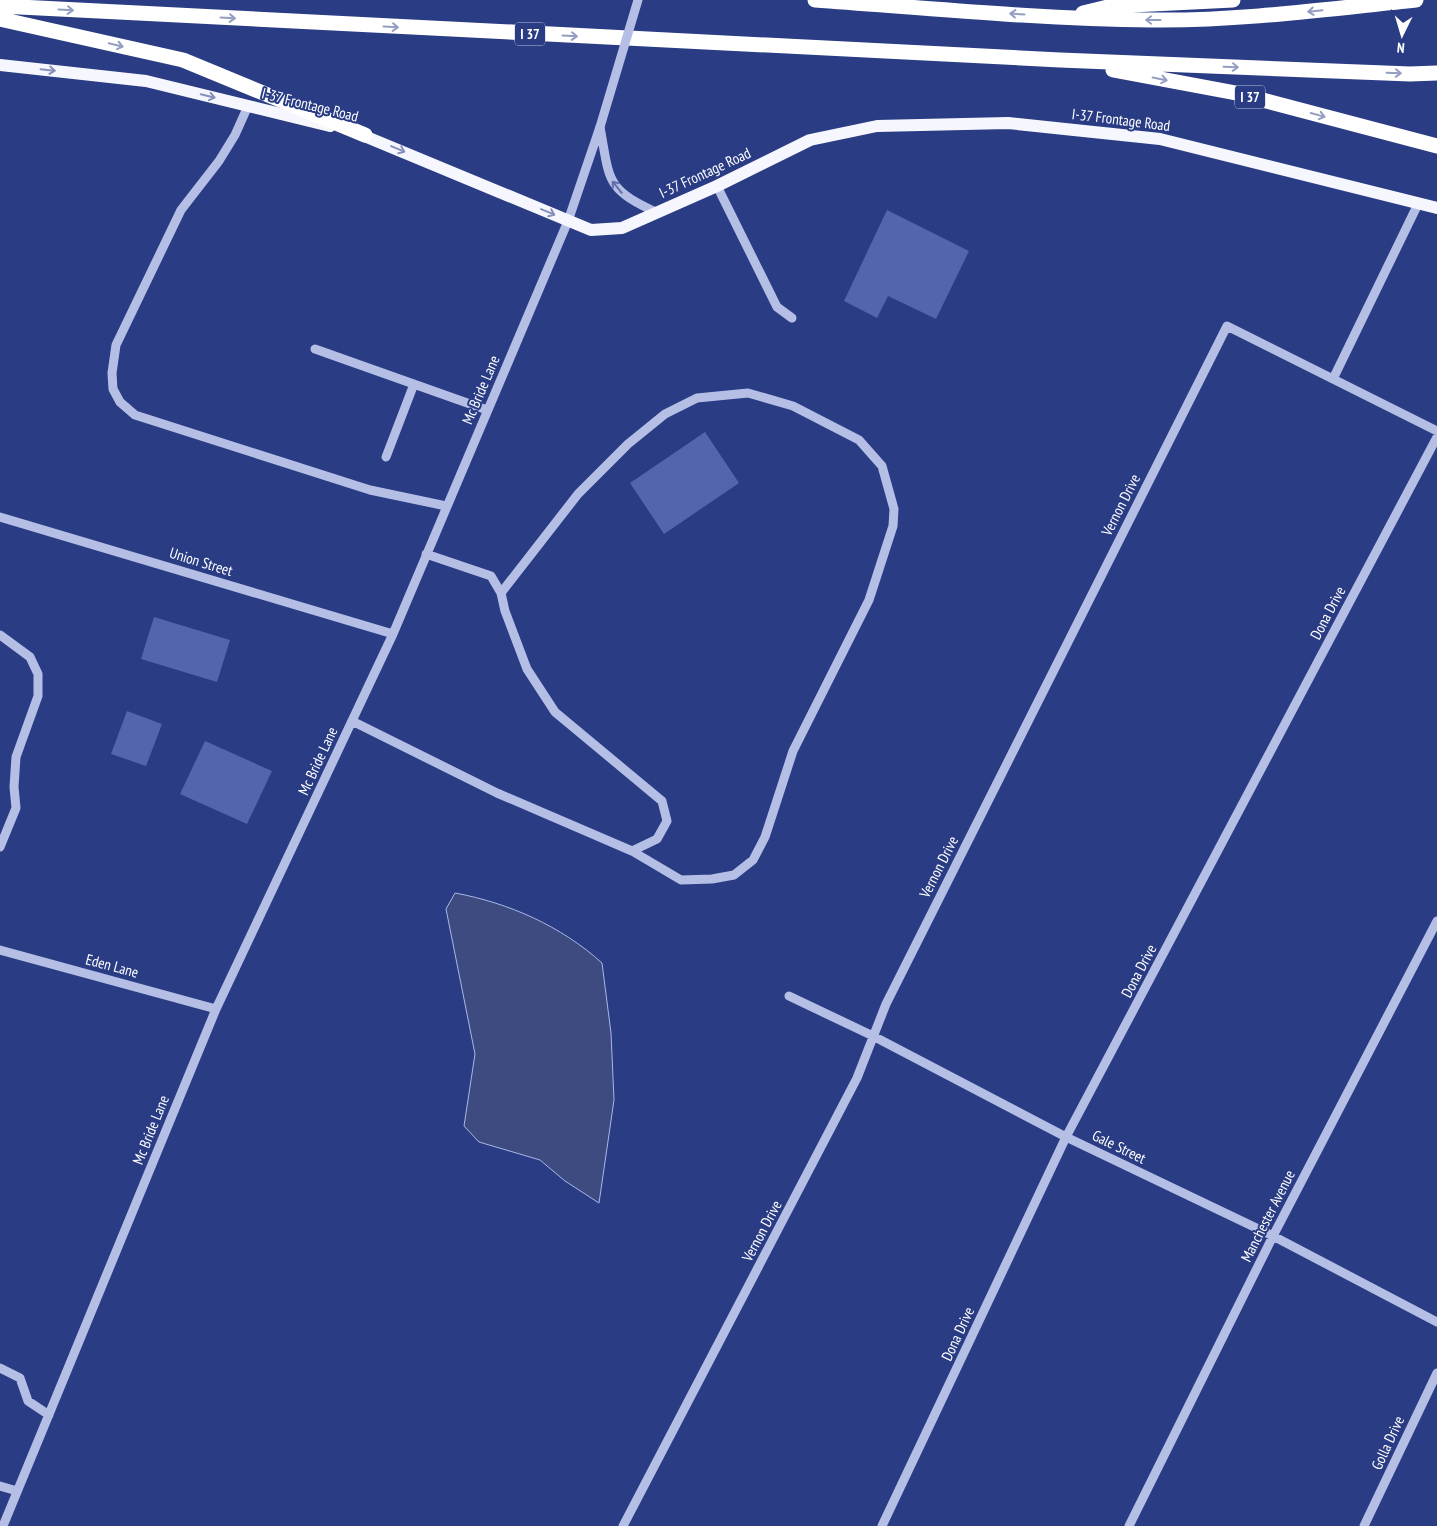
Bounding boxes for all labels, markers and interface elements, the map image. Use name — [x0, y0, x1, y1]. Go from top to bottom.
one-way arrow — [58, 5, 74, 14]
one-way arrow — [1308, 6, 1324, 16]
one-way arrow — [1009, 10, 1025, 19]
north arrow — [1377, 10, 1427, 60]
one-way arrow — [220, 14, 236, 23]
one-way arrow — [1145, 15, 1162, 25]
one-way arrow — [382, 22, 398, 31]
road number: I 37 — [515, 22, 545, 46]
one-way arrow — [562, 31, 578, 40]
text: N — [1396, 39, 1405, 57]
one-way arrow — [107, 41, 123, 50]
one-way arrow — [1222, 62, 1239, 72]
one-way arrow — [40, 65, 56, 75]
one-way arrow — [1385, 68, 1401, 78]
one-way arrow — [1151, 74, 1167, 84]
street label: I-37 Frontage Road — [260, 83, 360, 126]
road number: I 37 — [1235, 85, 1265, 108]
one-way arrow — [200, 92, 216, 101]
street label: I-37 Frontage Road — [1071, 104, 1171, 135]
one-way arrow — [1310, 110, 1326, 120]
street label: I-37 Frontage Road — [656, 143, 754, 202]
one-way arrow — [390, 145, 406, 154]
one-way arrow — [612, 181, 623, 194]
one-way arrow — [540, 208, 555, 218]
street label: Mc Bride Lane — [458, 353, 504, 427]
street label: Vernon Drive — [1097, 471, 1144, 540]
street label: Union Street — [167, 543, 235, 580]
street label: Dona Drive — [1306, 583, 1349, 643]
street label: Mc Bride Lane — [294, 724, 342, 798]
street label: Vernon Drive — [915, 833, 962, 902]
street label: Dona Drive — [1117, 941, 1160, 1001]
street label: Eden Lane — [84, 949, 141, 982]
street label: Mc Bride Lane — [128, 1092, 173, 1167]
street label: Gale Street — [1089, 1125, 1149, 1168]
street label: Manchester Avenue — [1236, 1167, 1299, 1265]
street label: Vernon Drive — [737, 1197, 786, 1266]
street label: Dona Drive — [937, 1304, 978, 1364]
street label: Golla Drive — [1367, 1413, 1408, 1473]

